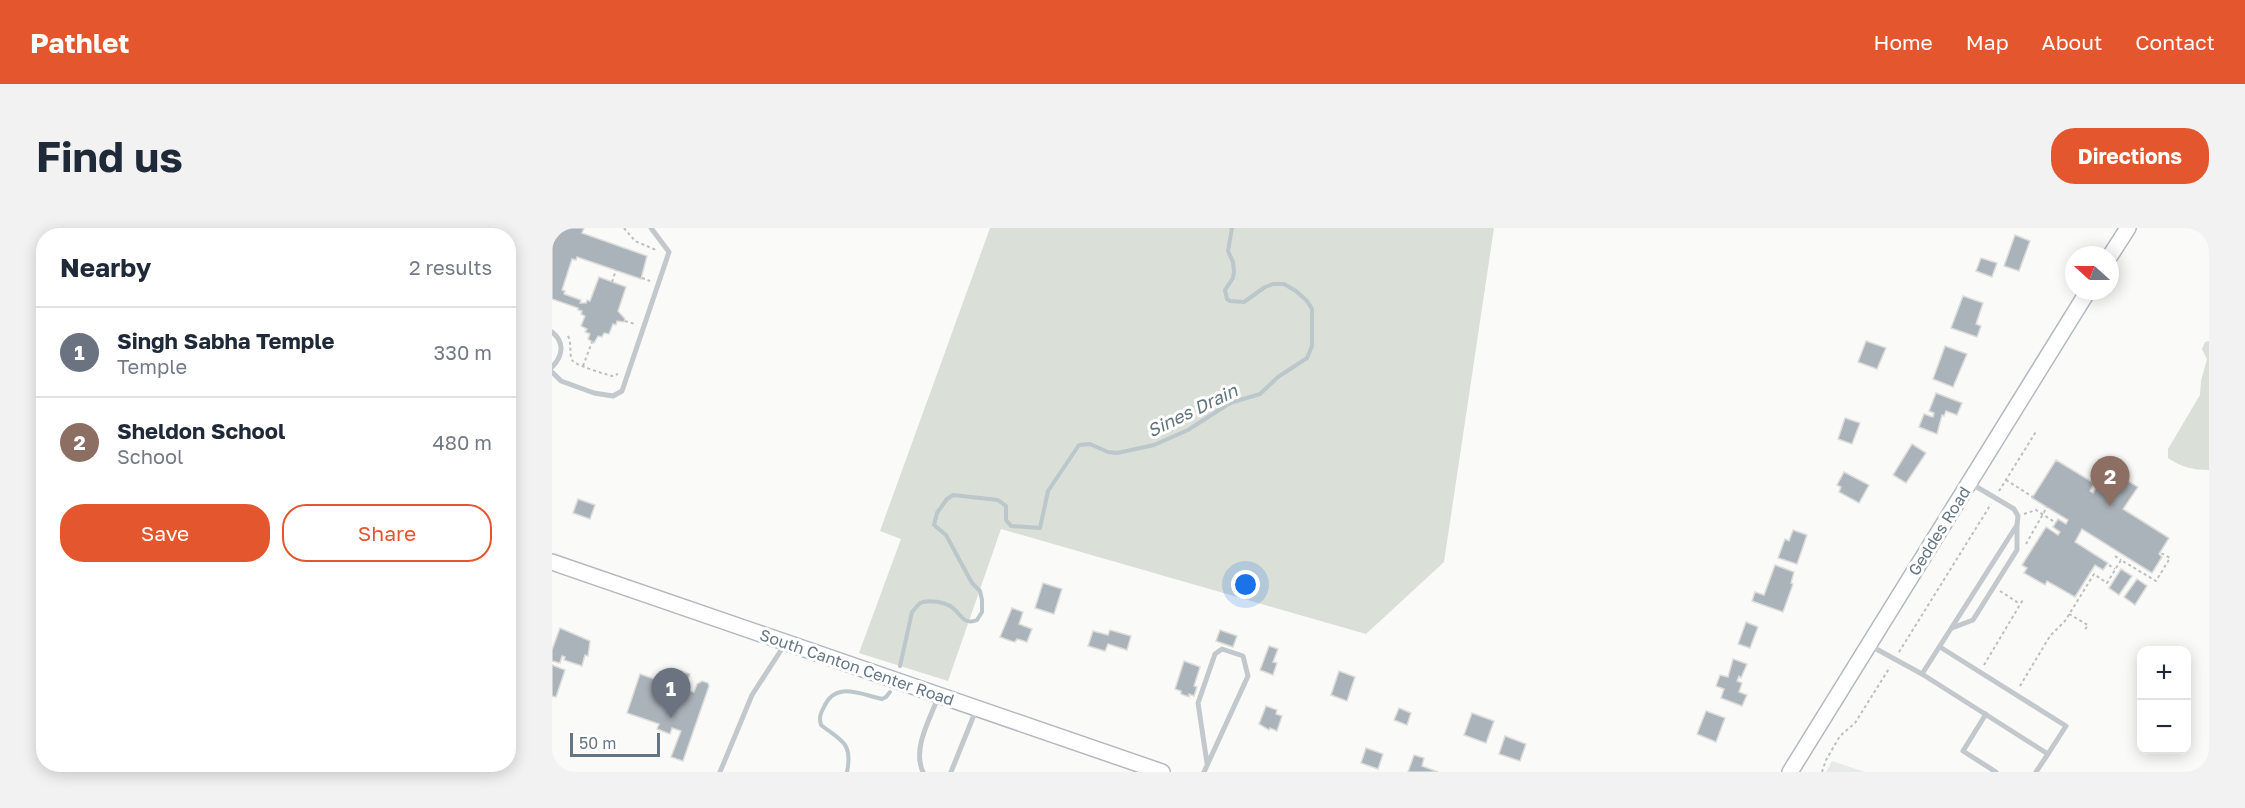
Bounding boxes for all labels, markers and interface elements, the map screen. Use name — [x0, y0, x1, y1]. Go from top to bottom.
text: Pathlet — [30, 26, 130, 59]
text: Home — [1873, 29, 1933, 55]
text: Map — [1966, 29, 2009, 55]
text: About — [2042, 29, 2102, 55]
text: Contact — [2135, 29, 2215, 55]
button: Directions — [2051, 128, 2209, 184]
text: Find us — [36, 131, 183, 181]
north arrow — [2065, 246, 2119, 300]
text: Nearby — [60, 252, 151, 283]
text: 2 results — [409, 255, 492, 279]
text: Singh Sabha Temple — [117, 327, 335, 354]
text: 1 — [74, 340, 85, 364]
text: 330 m — [434, 340, 492, 364]
text: Temple — [117, 354, 187, 378]
water label: Sines Drain — [1143, 378, 1241, 441]
text: Sheldon School — [117, 417, 285, 444]
text: 2 — [73, 430, 86, 454]
text: 480 m — [433, 430, 492, 454]
text: School — [117, 444, 183, 468]
pin: 2 — [2090, 456, 2130, 506]
street label: Geddes Road — [1904, 483, 1974, 579]
button: Save — [60, 504, 270, 562]
button: Share — [282, 504, 492, 562]
your location — [1231, 570, 1260, 599]
street label: South Canton Center Road — [757, 624, 957, 710]
map controls — [2137, 646, 2191, 754]
button: + — [2137, 646, 2191, 700]
pin: 1 — [652, 668, 690, 718]
button: − — [2137, 700, 2191, 754]
scale bar — [570, 730, 660, 758]
text: 50 m — [579, 733, 616, 753]

